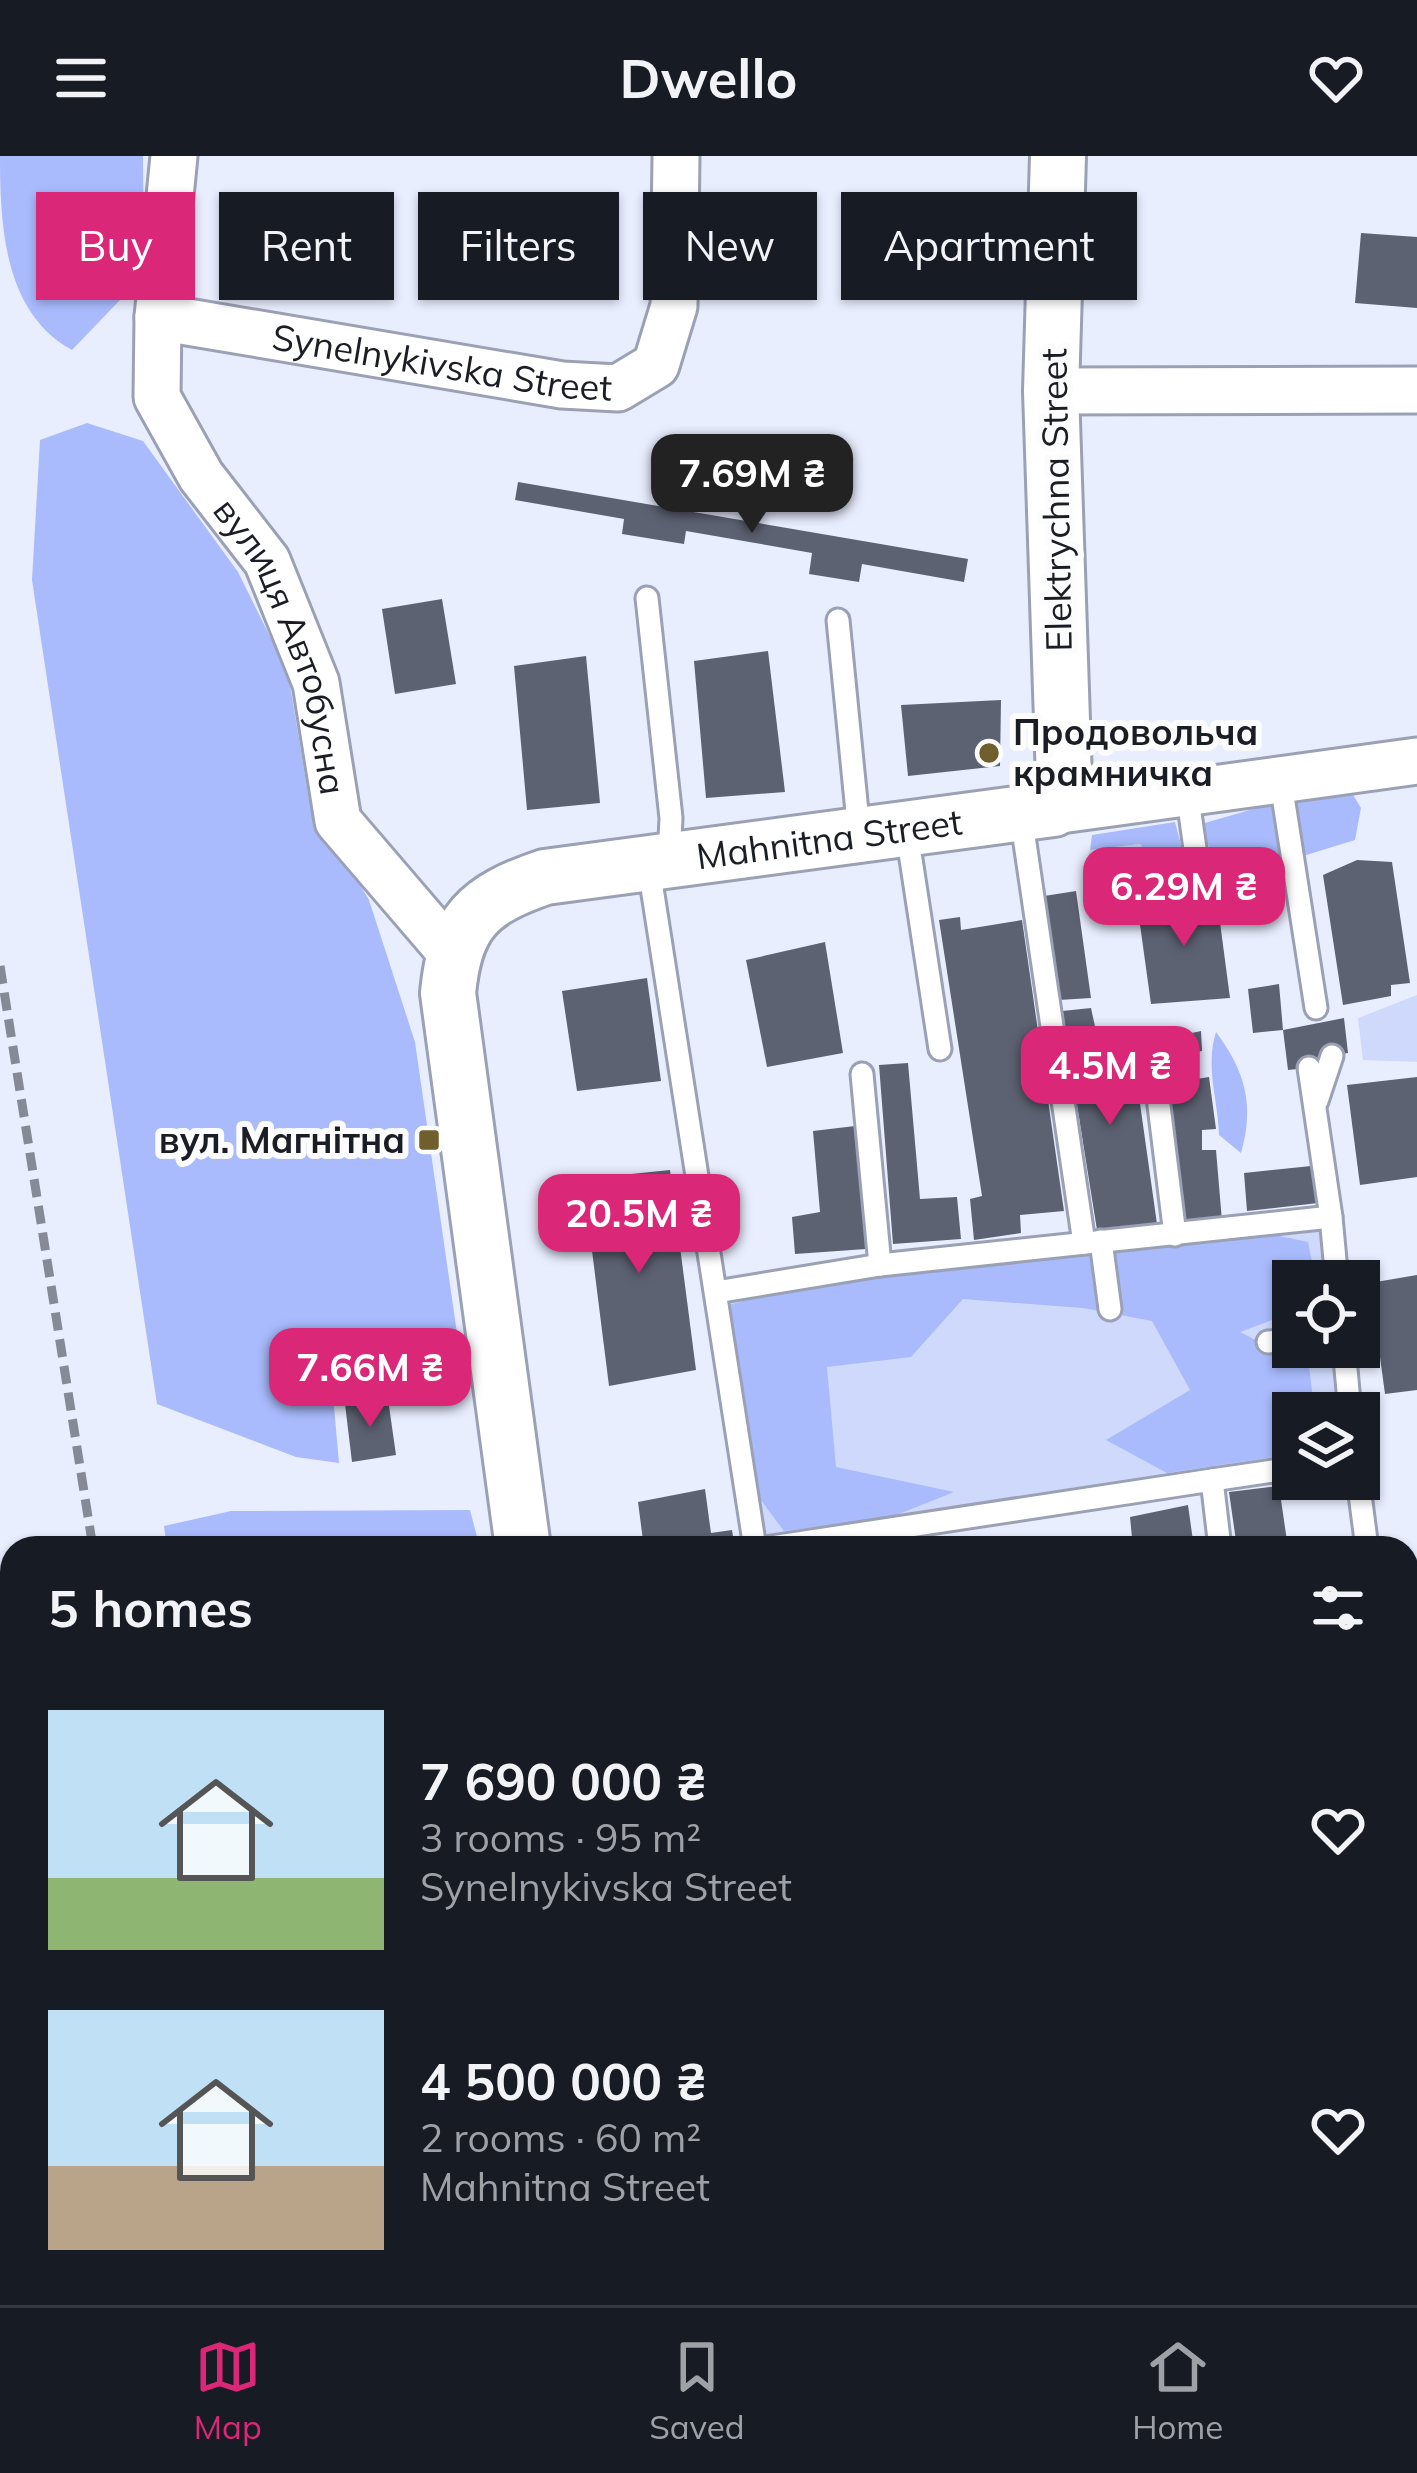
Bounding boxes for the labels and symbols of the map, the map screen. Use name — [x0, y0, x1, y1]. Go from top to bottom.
street label: Synelnykivska Street — [269, 314, 613, 410]
street label: Elektrychna Street — [1030, 348, 1081, 652]
pin: 7.69M ₴ — [641, 434, 863, 536]
street label: вулиця Автобусна — [204, 489, 356, 798]
place label: Продовольча крамничка — [1013, 709, 1258, 795]
marker: Продовольча крамничка — [976, 740, 1002, 766]
street label: Mahnitna Street — [694, 798, 965, 879]
pin: 6.29M ₴ — [1073, 847, 1295, 949]
pin: 4.5M ₴ — [1012, 1026, 1208, 1128]
place label: вул. Магнітна — [159, 1117, 405, 1162]
marker: вул. Магнітна — [416, 1127, 442, 1153]
pin: 20.5M ₴ — [528, 1174, 750, 1276]
pin: 7.66M ₴ — [259, 1328, 481, 1430]

